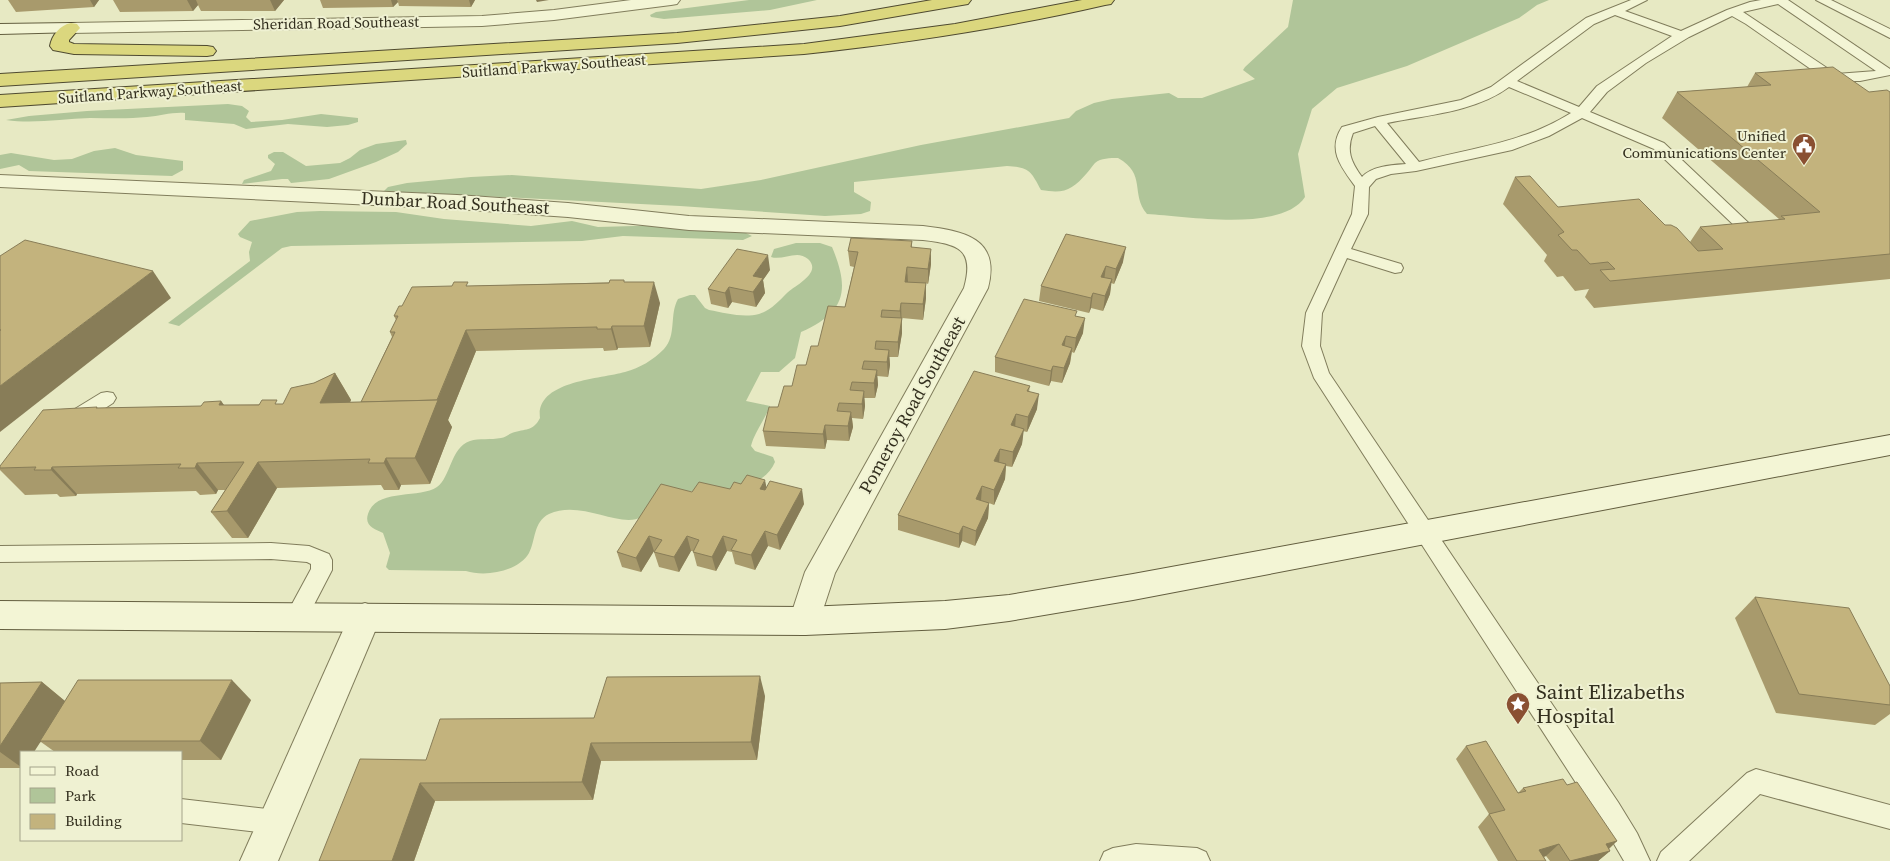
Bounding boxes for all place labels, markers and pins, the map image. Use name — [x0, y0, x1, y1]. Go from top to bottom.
place label: Unified Communications Center — [1622, 125, 1787, 163]
public building icon: Unified Communications Center — [1791, 132, 1817, 166]
place label: Saint Elizabeths Hospital — [1536, 677, 1685, 730]
place icon: Saint Elizabeths Hospital — [1505, 691, 1531, 725]

